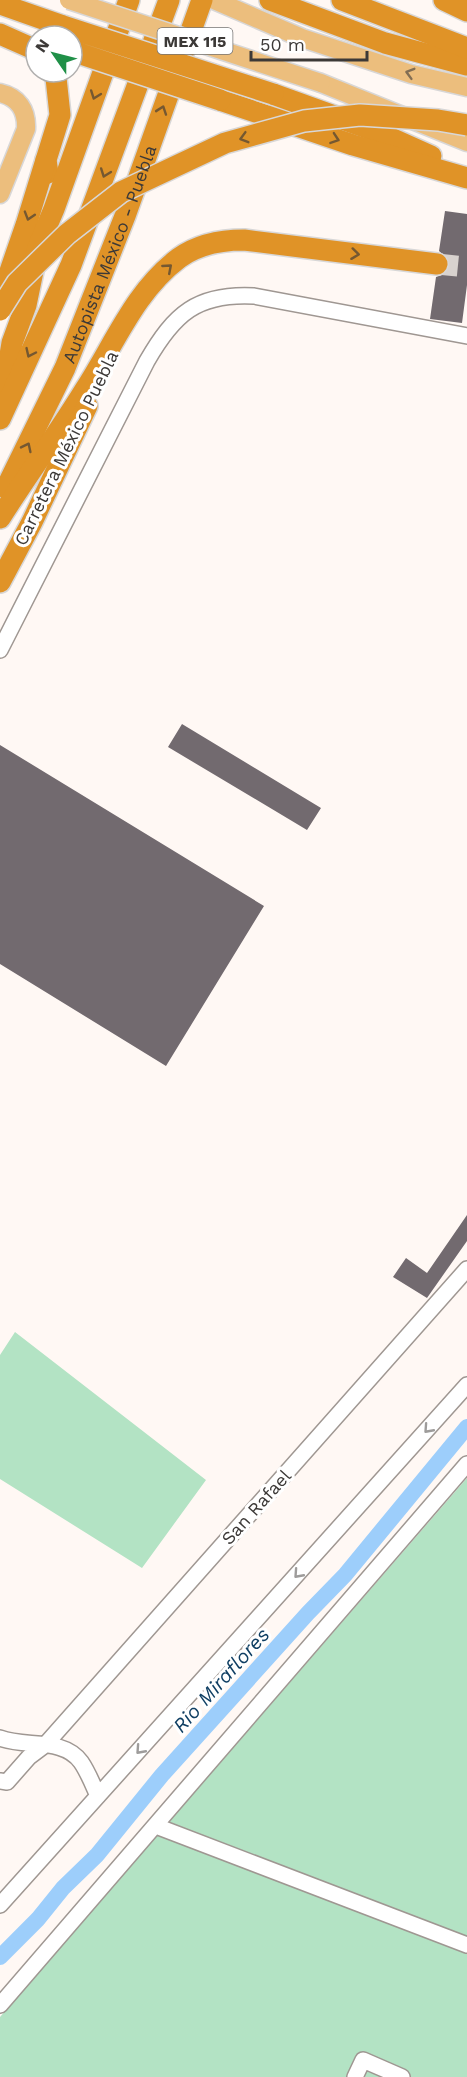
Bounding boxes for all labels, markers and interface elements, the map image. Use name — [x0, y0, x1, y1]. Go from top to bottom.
north arrow — [24, 24, 84, 84]
scale bar — [251, 24, 366, 62]
road number: MEX 115 — [158, 28, 232, 54]
text: 50 m — [260, 34, 305, 55]
text: N — [31, 35, 53, 56]
one-way arrow — [405, 68, 415, 81]
one-way arrow — [89, 89, 102, 100]
one-way arrow — [154, 105, 167, 116]
one-way arrow — [239, 131, 250, 143]
one-way arrow — [329, 131, 340, 144]
street label: Autopista México - Puebla — [58, 142, 160, 366]
one-way arrow — [99, 167, 112, 178]
one-way arrow — [24, 210, 36, 221]
one-way arrow — [350, 247, 359, 259]
one-way arrow — [161, 264, 172, 275]
one-way arrow — [26, 346, 38, 357]
street label: Carretera México Puebla — [10, 347, 122, 549]
one-way arrow — [19, 442, 31, 453]
one-way arrow — [424, 1422, 435, 1432]
street label: San Rafael — [217, 1465, 295, 1549]
one-way arrow — [294, 1567, 305, 1578]
water label: Rio Miraflores — [168, 1623, 274, 1737]
one-way arrow — [136, 1743, 147, 1754]

